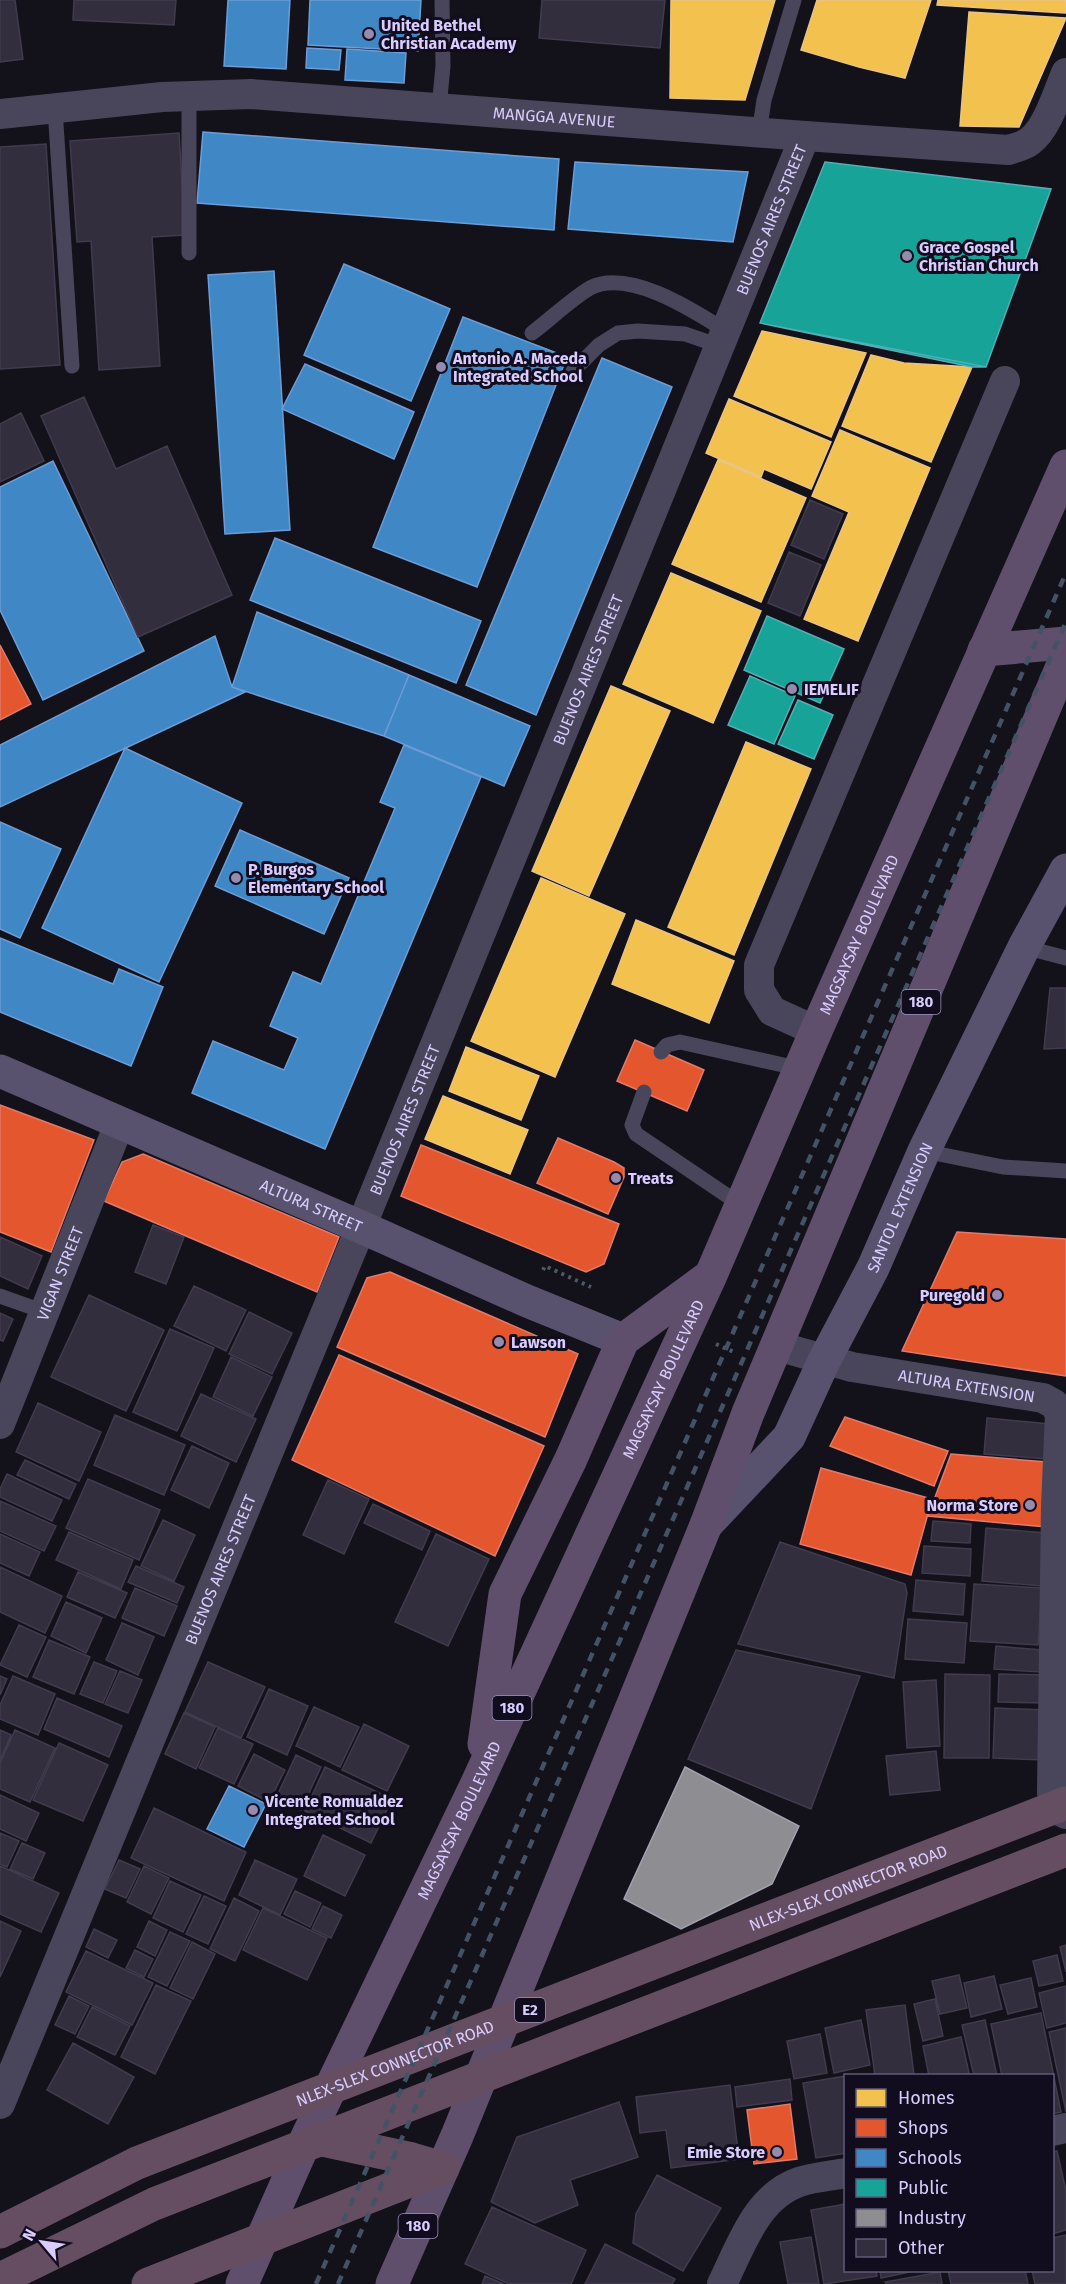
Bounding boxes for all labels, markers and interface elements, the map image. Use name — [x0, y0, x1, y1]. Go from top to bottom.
place label: United Bethel Christian Academy — [381, 16, 517, 53]
marker: United Bethel Christian Academy — [362, 27, 376, 41]
street label: MANGGA AVENUE — [492, 103, 616, 131]
street label: BUENOS AIRES STREET — [732, 141, 810, 298]
place label: Grace Gospel Christian Church — [919, 238, 1039, 275]
marker: Grace Gospel Christian Church — [900, 249, 914, 263]
place label: Antonio A. Maceda Integrated School — [452, 349, 587, 386]
marker: Antonio A. Maceda Integrated School — [434, 360, 448, 374]
street label: BUENOS AIRES STREET — [549, 591, 627, 748]
place label: IEMELIF — [804, 680, 859, 699]
marker: IEMELIF — [785, 682, 799, 696]
street label: MAGSAYSAY BOULEVARD — [815, 851, 902, 1017]
place label: P. Burgos Elementary School — [248, 860, 384, 897]
marker: P. Burgos Elementary School — [229, 871, 243, 885]
road number: 180 — [902, 990, 940, 1014]
street label: BUENOS AIRES STREET — [366, 1041, 444, 1198]
street label: SANTOL EXTENSION — [863, 1139, 936, 1275]
place label: Treats — [628, 1169, 674, 1188]
marker: Treats — [609, 1171, 623, 1185]
street label: ALTURA STREET — [257, 1175, 366, 1236]
street label: VIGAN STREET — [33, 1223, 87, 1323]
place label: Puregold — [920, 1286, 985, 1305]
marker: Puregold — [990, 1288, 1004, 1302]
street label: MAGSAYSAY BOULEVARD — [618, 1297, 708, 1462]
place label: Lawson — [511, 1333, 566, 1352]
marker: Lawson — [492, 1335, 506, 1349]
street label: ALTURA EXTENSION — [897, 1365, 1036, 1406]
street label: BUENOS AIRES STREET — [181, 1491, 260, 1647]
place label: Norma Store — [926, 1496, 1018, 1515]
marker: Norma Store — [1023, 1498, 1037, 1512]
road number: 180 — [492, 1696, 532, 1720]
street label: MAGSAYSAY BOULEVARD — [413, 1738, 505, 1902]
place label: Vicente Romualdez Integrated School — [264, 1792, 404, 1829]
marker: Vicente Romualdez Integrated School — [246, 1803, 260, 1817]
street label: NLEX-SLEX CONNECTOR ROAD — [746, 1840, 950, 1934]
road number: E2 — [515, 1998, 545, 2022]
street label: NLEX-SLEX CONNECTOR ROAD — [293, 2016, 497, 2110]
legend — [844, 2074, 1054, 2272]
text: Homes — [898, 2087, 954, 2109]
text: Shops — [898, 2117, 948, 2139]
place label: Emie Store — [687, 2143, 765, 2162]
marker: Emie Store — [770, 2145, 784, 2159]
text: Schools — [898, 2147, 962, 2169]
text: Public — [898, 2177, 948, 2199]
text: Industry — [898, 2207, 966, 2229]
north arrow — [12, 2212, 72, 2272]
road number: 180 — [398, 2214, 438, 2238]
text: N — [18, 2226, 40, 2244]
text: Other — [898, 2237, 944, 2259]

